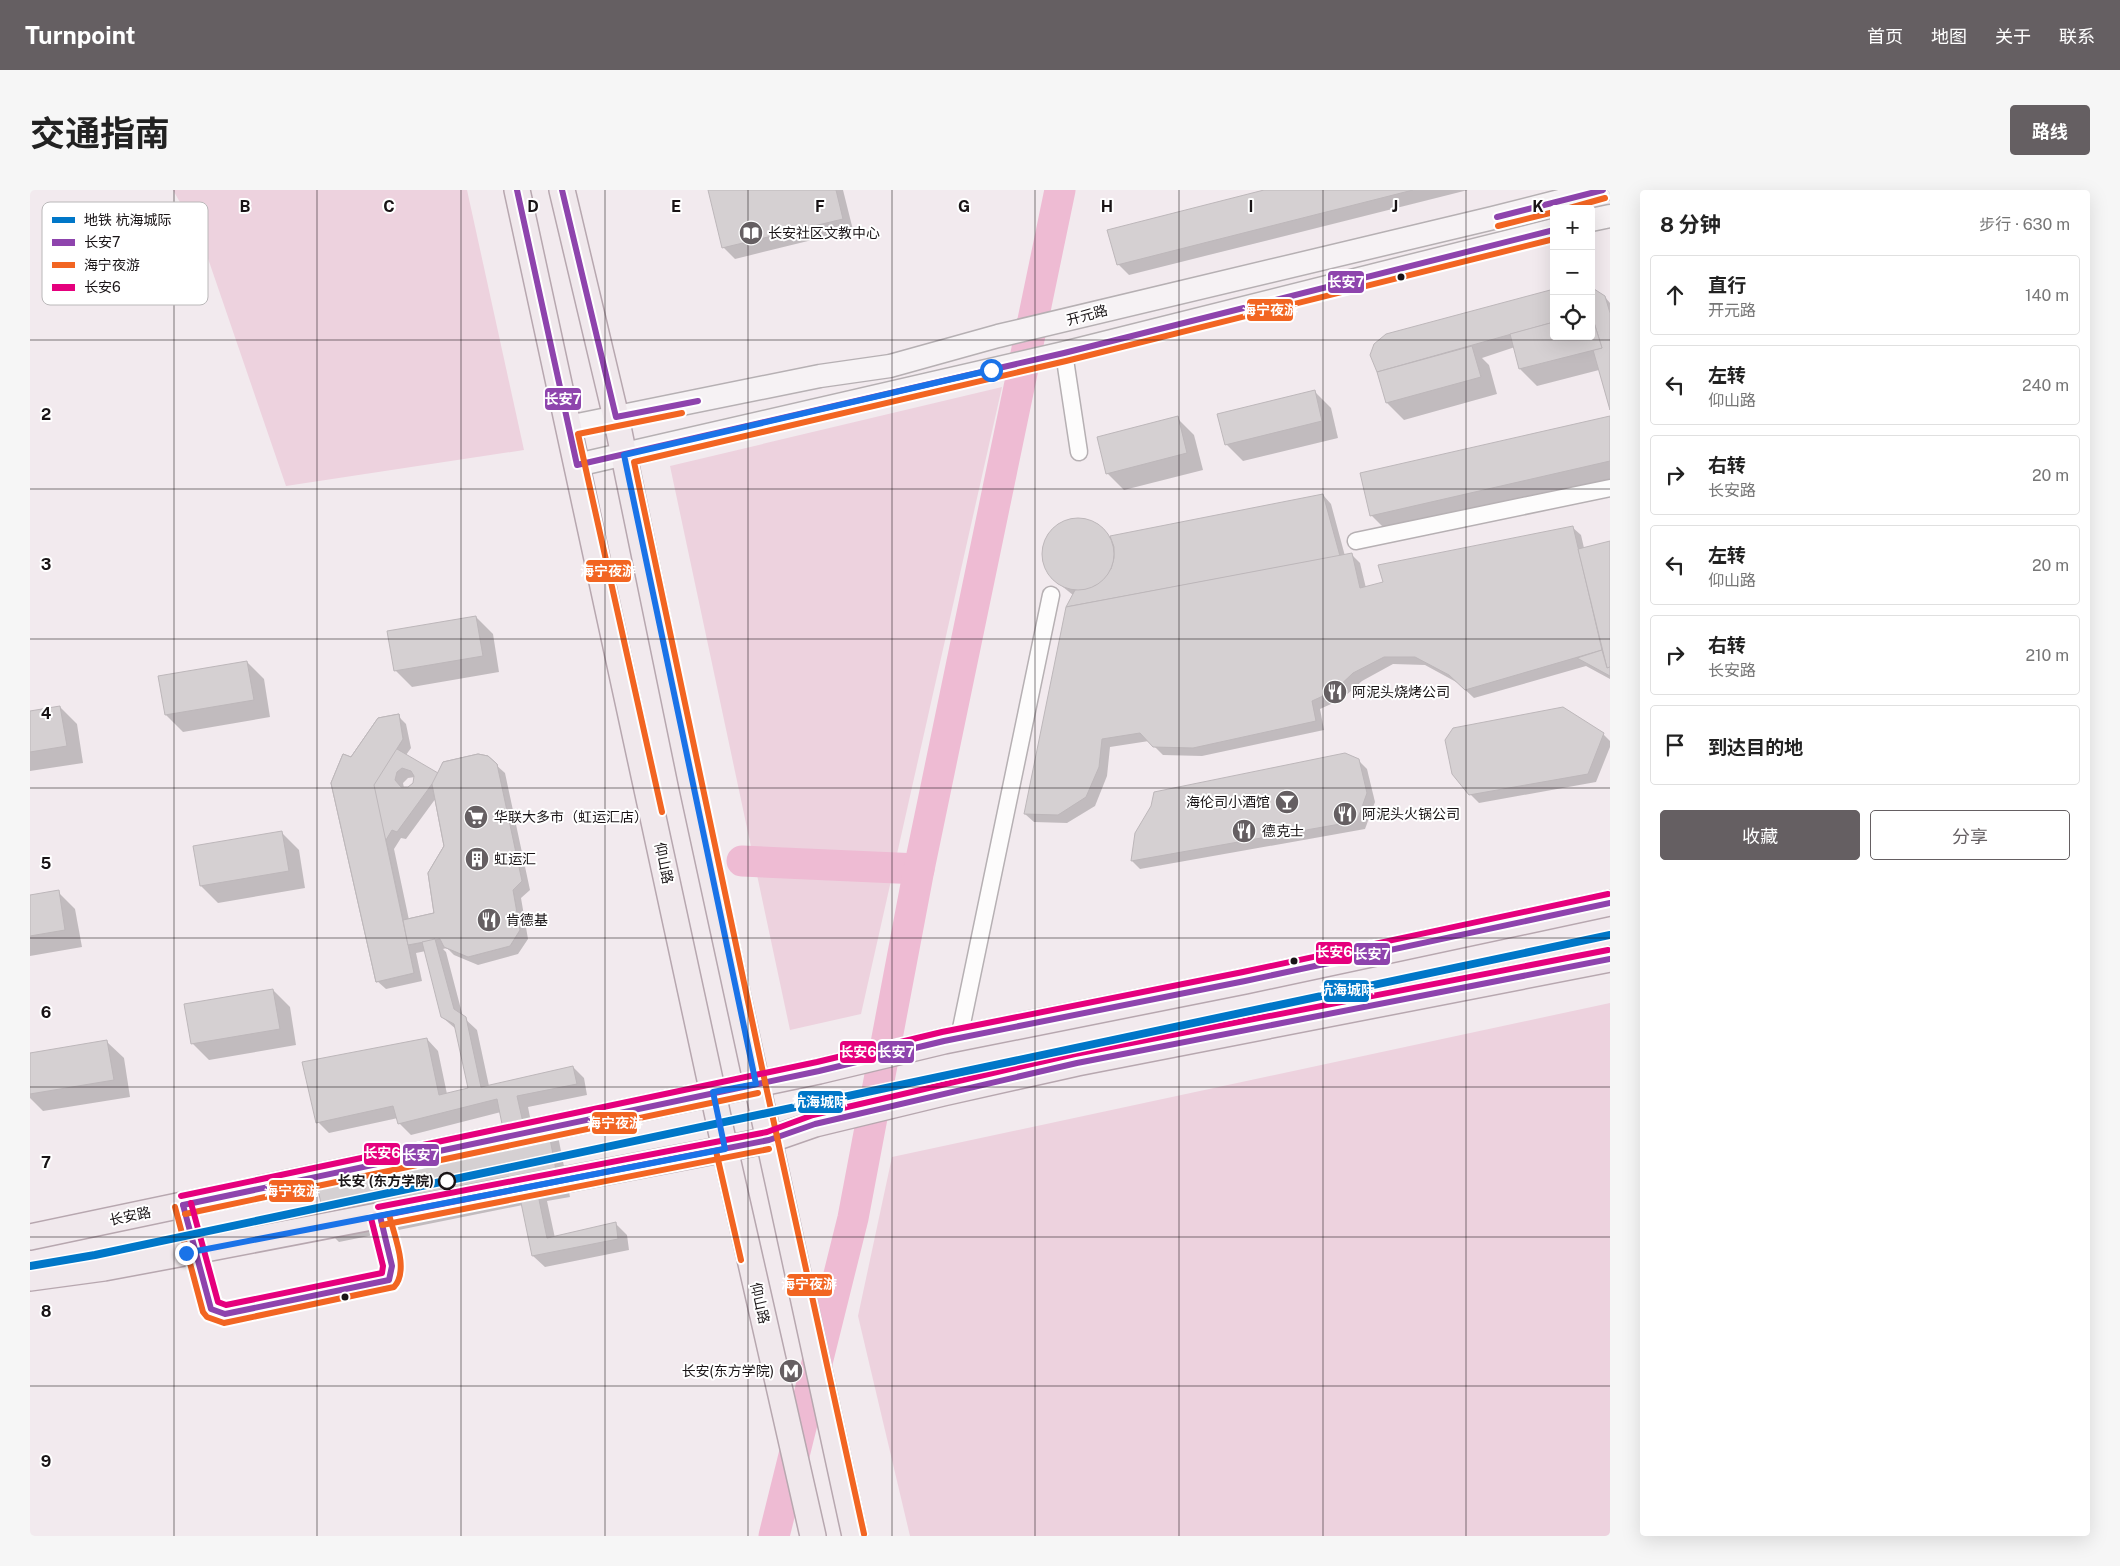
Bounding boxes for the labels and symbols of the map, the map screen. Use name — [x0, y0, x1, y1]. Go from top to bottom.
text: B — [240, 197, 251, 216]
text: C — [383, 197, 395, 216]
text: D — [527, 197, 539, 216]
text: E — [671, 197, 681, 216]
text: F — [815, 197, 825, 216]
text: G — [958, 197, 970, 216]
text: H — [1101, 197, 1113, 216]
text: I — [1249, 197, 1253, 216]
text: J — [1392, 197, 1398, 216]
text: K — [1532, 197, 1544, 216]
legend — [42, 202, 208, 305]
text: 地铁 杭海城际 — [84, 212, 171, 228]
library icon: 长安社区文教中心 — [738, 220, 764, 246]
place label: 长安社区文教中心 — [768, 225, 880, 241]
text: 长安7 — [84, 234, 120, 250]
text: 海宁夜游 — [84, 257, 140, 273]
line badge: 长安7 — [1327, 270, 1365, 294]
unlabelled marker — [1396, 272, 1406, 282]
text: 长安7 — [1328, 274, 1365, 290]
text: 长安6 — [84, 279, 121, 295]
line badge: 海宁夜游 — [1246, 298, 1294, 322]
street label: 开元路 — [1065, 302, 1109, 328]
text: 海宁夜游 — [1242, 302, 1298, 318]
route start — [980, 359, 1003, 382]
line badge: 长安7 — [544, 387, 582, 411]
text: 长安7 — [545, 391, 582, 407]
text: 2 — [41, 405, 51, 424]
text: 3 — [41, 555, 51, 574]
line badge: 海宁夜游 — [585, 559, 632, 583]
text: 海宁夜游 — [580, 563, 636, 579]
restaurant icon: 阿泥头烧烤公司 — [1322, 679, 1348, 705]
place label: 阿泥头烧烤公司 — [1352, 684, 1450, 700]
text: 4 — [41, 704, 52, 723]
bar icon: 海伦司小酒馆 — [1274, 789, 1300, 815]
place label: 海伦司小酒馆 — [1186, 794, 1270, 810]
restaurant icon: 阿泥头火锅公司 — [1332, 801, 1358, 827]
supermarket icon: 华联大多市（虹运汇店） — [463, 804, 489, 830]
place label: 阿泥头火锅公司 — [1362, 806, 1460, 822]
place label: 华联大多市（虹运汇店） — [494, 809, 648, 825]
restaurant icon: 德克士 — [1231, 818, 1257, 844]
place label: 德克士 — [1262, 823, 1304, 839]
street label: 仰山路 — [652, 841, 676, 885]
building icon: 虹运汇 — [464, 846, 490, 872]
place label: 虹运汇 — [494, 851, 536, 867]
text: 5 — [41, 854, 52, 873]
restaurant icon: 肯德基 — [476, 907, 502, 933]
place label: 肯德基 — [506, 912, 548, 928]
line badge: 长安6 — [1315, 941, 1353, 965]
line badge: 长安7 — [1353, 942, 1391, 966]
text: 长安6 — [1315, 944, 1353, 960]
text: 长安7 — [1354, 946, 1391, 962]
unlabelled marker — [1289, 956, 1299, 966]
line badge: 杭海城际 — [1323, 979, 1370, 1003]
text: 杭海城际 — [1319, 982, 1375, 998]
text: 6 — [41, 1003, 51, 1022]
line badge: 长安6 — [839, 1040, 877, 1064]
line badge: 长安7 — [877, 1040, 915, 1064]
text: 长安6 — [839, 1044, 877, 1060]
text: 长安7 — [878, 1044, 915, 1060]
line badge: 杭海城际 — [797, 1090, 844, 1114]
text: 杭海城际 — [792, 1094, 848, 1110]
line badge: 海宁夜游 — [591, 1111, 638, 1135]
text: 海宁夜游 — [587, 1115, 643, 1131]
line badge: 长安6 — [363, 1142, 401, 1166]
line badge: 长安7 — [402, 1143, 440, 1167]
text: 长安6 — [363, 1145, 401, 1161]
text: 长安7 — [403, 1147, 440, 1163]
text: 7 — [41, 1153, 51, 1172]
marker: 长安 (东方学院) — [438, 1172, 456, 1190]
place label: 长安 (东方学院) — [337, 1173, 434, 1189]
line badge: 海宁夜游 — [268, 1179, 315, 1203]
text: 海宁夜游 — [264, 1183, 320, 1199]
street label: 长安路 — [108, 1204, 152, 1228]
route end — [175, 1242, 198, 1265]
line badge: 海宁夜游 — [786, 1273, 833, 1297]
text: 海宁夜游 — [781, 1276, 837, 1292]
street label: 仰山路 — [747, 1281, 773, 1325]
unlabelled marker — [340, 1292, 350, 1302]
text: 8 — [41, 1302, 52, 1321]
metro station icon: 长安(东方学院) — [778, 1358, 804, 1384]
place label: 长安(东方学院) — [681, 1363, 774, 1379]
text: 9 — [41, 1452, 51, 1471]

